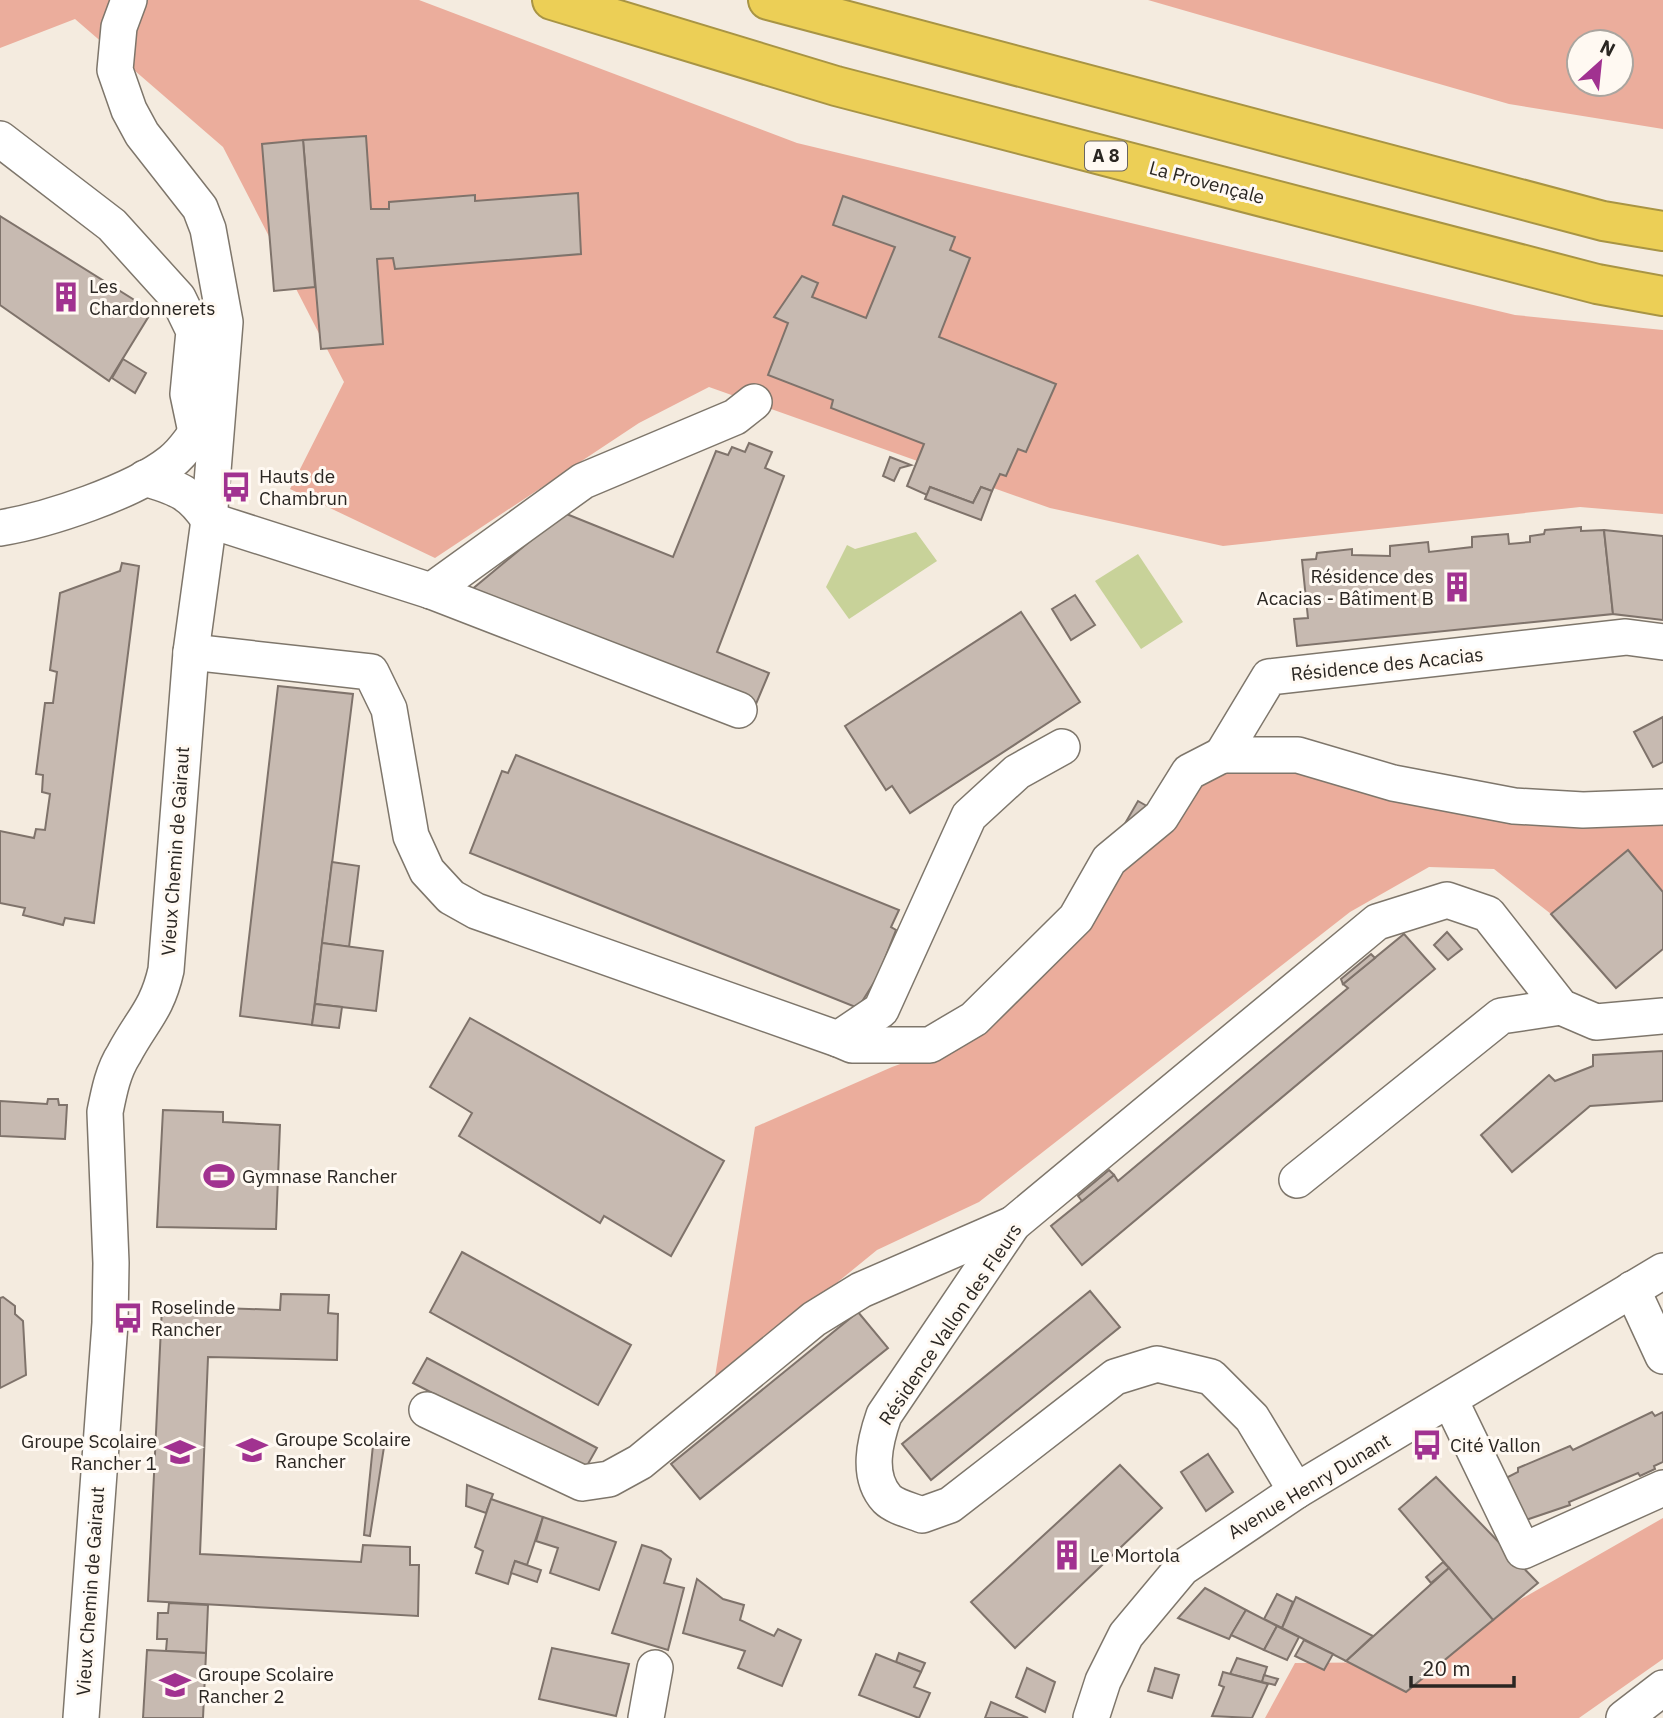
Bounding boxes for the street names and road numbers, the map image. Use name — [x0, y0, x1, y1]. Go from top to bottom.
road number: A 8 — [1085, 141, 1127, 170]
street label: La Provençale — [1147, 155, 1267, 209]
street label: Résidence des Acacias — [1289, 642, 1485, 686]
street label: Vieux Chemin de Gairaut — [156, 745, 194, 957]
street label: Résidence Vallon des Fleurs — [873, 1218, 1027, 1430]
street label: Avenue Henry Dunant — [1223, 1428, 1395, 1544]
street label: Vieux Chemin de Gairaut — [71, 1485, 109, 1697]

